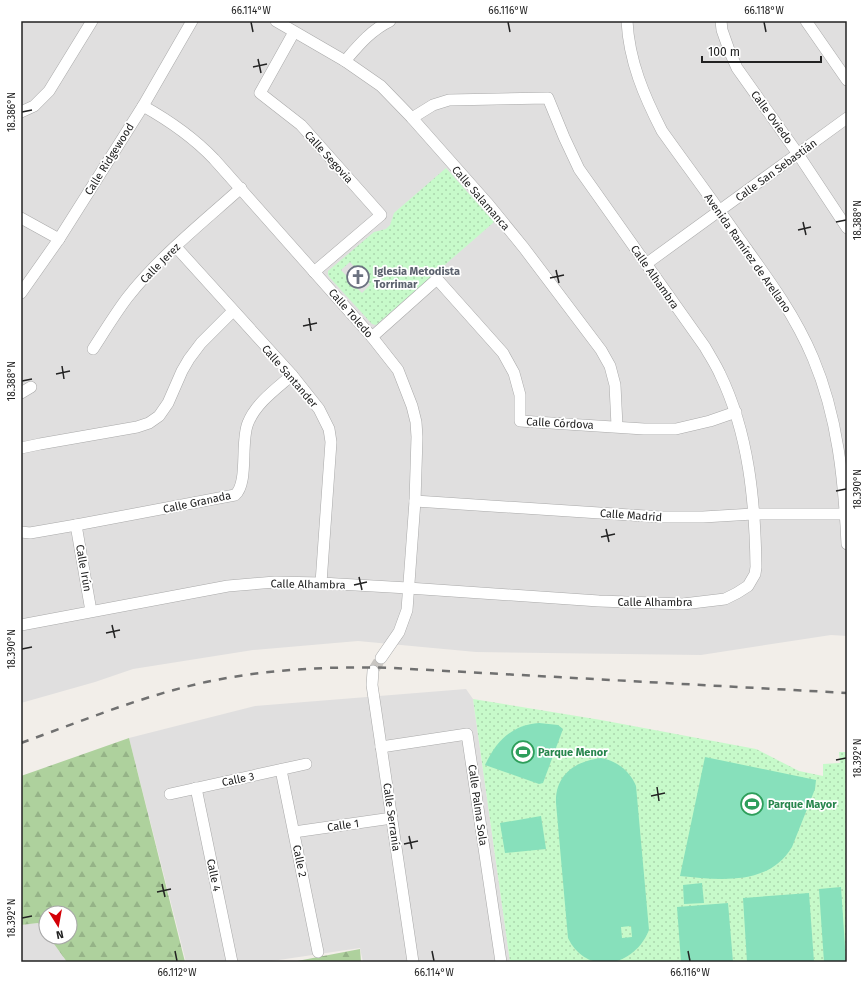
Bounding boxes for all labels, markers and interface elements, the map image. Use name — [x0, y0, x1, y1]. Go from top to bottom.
text: 66.114°W — [231, 5, 271, 17]
text: 66.116°W — [488, 5, 528, 17]
text: 66.118°W — [744, 5, 785, 17]
scale bar — [702, 38, 821, 64]
text: 100 m — [708, 45, 740, 59]
street label: Calle Oviedo — [748, 88, 795, 146]
text: 18.386°N — [6, 92, 18, 132]
street label: Calle Ridgewood — [82, 121, 137, 198]
street label: Calle Segovia — [302, 129, 355, 186]
street label: Calle San Sebastián — [733, 136, 820, 204]
street label: Calle Salamanca — [449, 163, 512, 233]
street label: Avenida Ramírez de Arellano — [701, 191, 794, 315]
text: 18.388°N — [852, 200, 864, 240]
street label: Calle Jerez — [138, 241, 183, 286]
street label: Calle Alhambra — [628, 243, 681, 312]
church icon: Iglesia Metodista Torrimar — [345, 264, 371, 290]
place label: Iglesia Metodista Torrimar — [374, 265, 460, 291]
street label: Calle Toledo — [326, 286, 376, 341]
street label: Calle Santander — [259, 342, 321, 411]
text: 18.388°N — [6, 361, 18, 401]
street label: Calle Córdova — [526, 415, 594, 432]
text: 18.390°N — [852, 469, 864, 509]
street label: Calle Granada — [162, 489, 232, 516]
street label: Calle Madrid — [599, 507, 662, 524]
street label: Calle Irún — [73, 544, 94, 593]
street label: Calle Alhambra — [270, 577, 346, 592]
street label: Calle Alhambra — [618, 596, 693, 609]
text: 18.390°N — [6, 629, 18, 669]
text: 18.392°N — [852, 738, 864, 778]
sports icon: Parque Menor — [510, 739, 536, 765]
place label: Parque Menor — [538, 746, 608, 759]
street label: Calle Palma Sola — [465, 764, 490, 847]
street label: Calle 3 — [221, 770, 255, 789]
street label: Calle Serranía — [380, 782, 403, 852]
sports icon: Parque Mayor — [739, 791, 765, 817]
place label: Parque Mayor — [768, 798, 837, 811]
street label: Calle 1 — [326, 817, 360, 834]
street label: Calle 2 — [290, 844, 309, 878]
street label: Calle 4 — [204, 858, 223, 893]
text: 18.392°N — [6, 898, 18, 938]
north arrow — [38, 905, 78, 945]
text: N — [55, 927, 65, 941]
text: 66.112°W — [157, 967, 197, 979]
text: 66.114°W — [414, 967, 454, 979]
text: 66.116°W — [670, 967, 710, 979]

